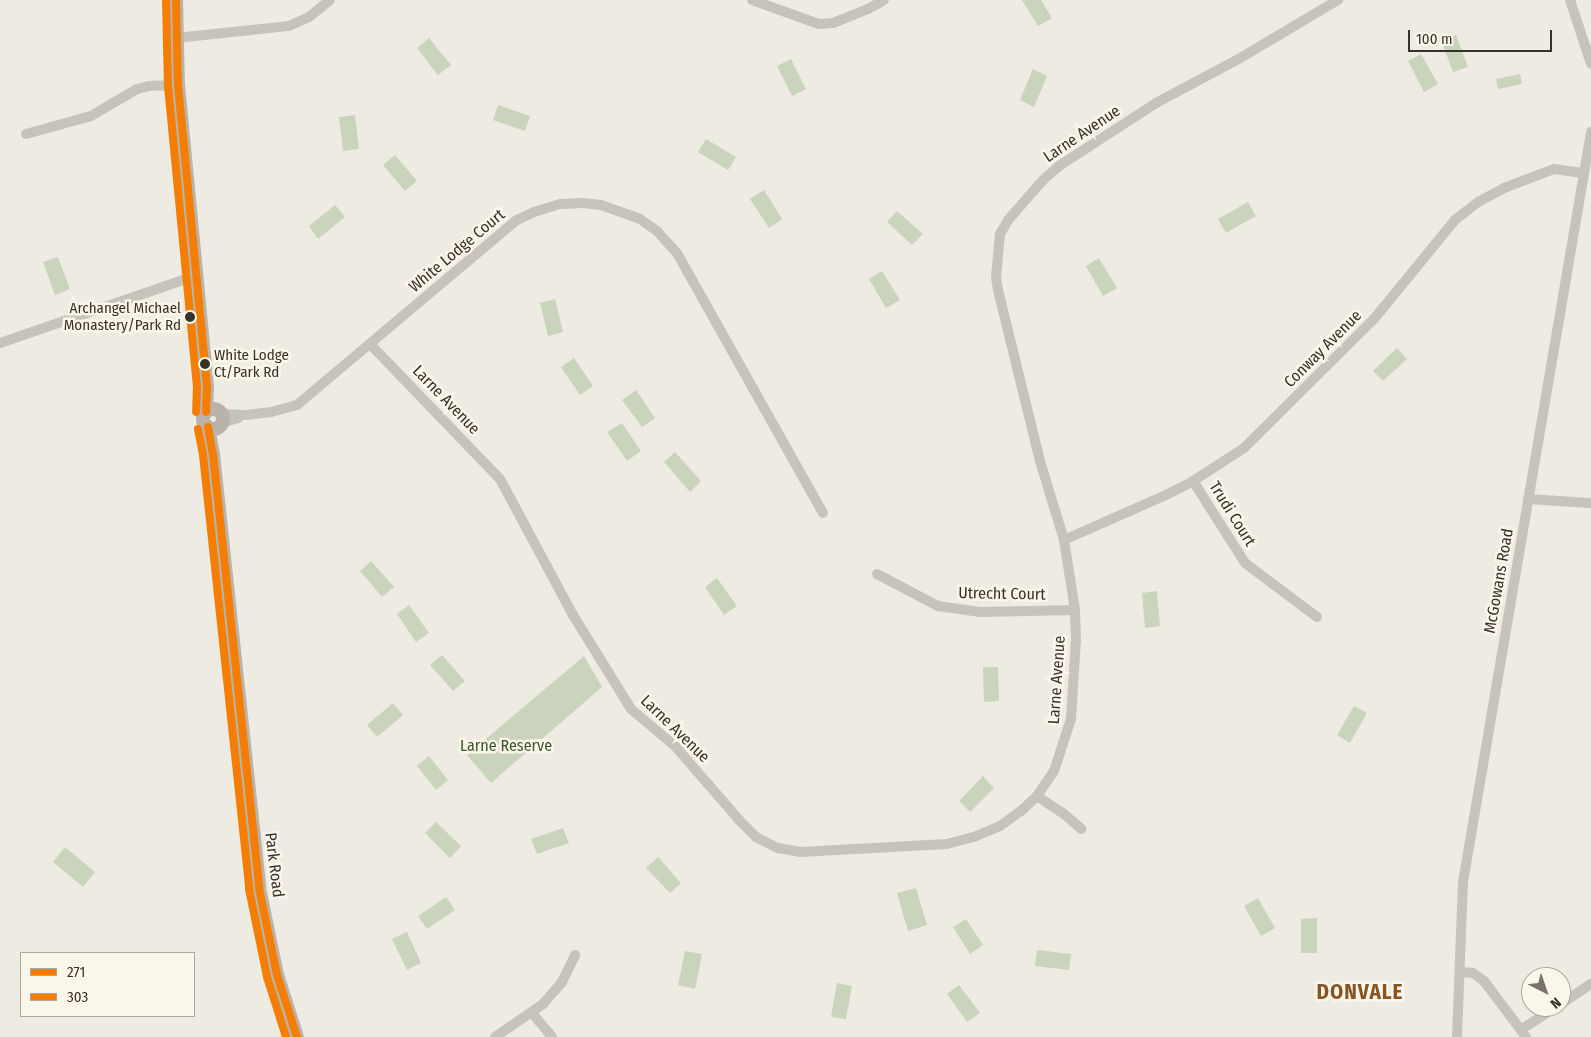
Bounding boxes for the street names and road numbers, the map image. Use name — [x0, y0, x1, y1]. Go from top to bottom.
street label: Larne Avenue — [1040, 101, 1124, 167]
street label: White Lodge Court — [405, 205, 509, 297]
street label: Conway Avenue — [1280, 306, 1366, 392]
street label: Larne Avenue — [408, 361, 484, 439]
street label: Trudi Court — [1205, 478, 1259, 550]
street label: McGowans Road — [1480, 527, 1518, 635]
street label: Utrecht Court — [958, 584, 1046, 604]
street label: Larne Avenue — [1044, 635, 1070, 725]
street label: Larne Avenue — [636, 691, 714, 767]
street label: Park Road — [260, 831, 288, 899]

